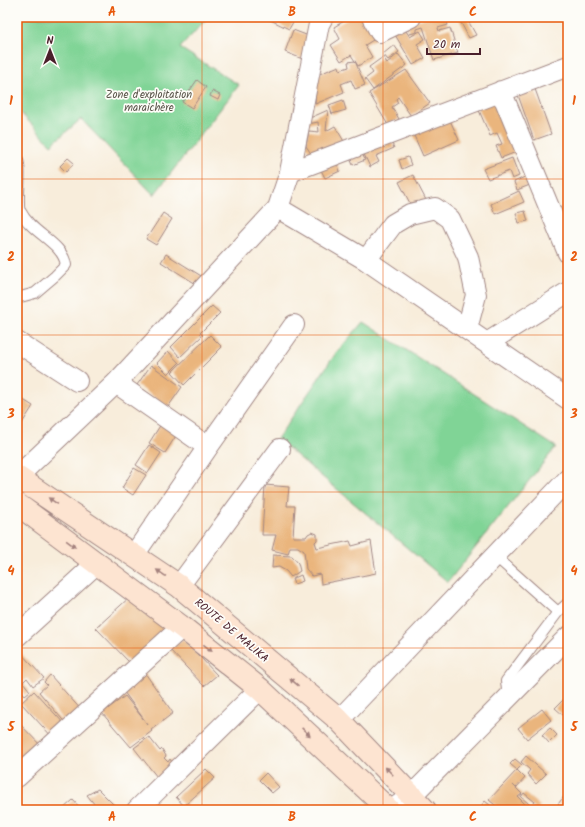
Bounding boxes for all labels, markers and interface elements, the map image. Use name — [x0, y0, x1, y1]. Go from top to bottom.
text: A — [108, 2, 116, 23]
text: B — [288, 2, 296, 23]
text: C — [469, 2, 477, 23]
north arrow — [30, 30, 70, 70]
scale bar — [427, 30, 480, 56]
text: N — [47, 32, 54, 50]
text: 20 m — [433, 35, 461, 54]
park label: Zone d'exploitation maraichère — [106, 86, 192, 117]
text: 1 — [9, 91, 13, 112]
text: 1 — [572, 91, 576, 112]
text: 2 — [7, 247, 15, 268]
text: 2 — [570, 247, 578, 268]
text: 3 — [6, 404, 15, 425]
text: 3 — [569, 404, 578, 425]
one-way arrow — [48, 497, 58, 505]
one-way arrow — [66, 540, 76, 548]
text: 4 — [7, 561, 15, 582]
text: 4 — [570, 561, 578, 582]
one-way arrow — [155, 570, 167, 577]
street label: ROUTE DE MALIKA — [190, 594, 273, 668]
one-way arrow — [203, 643, 214, 652]
one-way arrow — [289, 678, 300, 687]
text: 5 — [7, 717, 16, 738]
text: 5 — [570, 717, 579, 738]
one-way arrow — [302, 727, 311, 736]
one-way arrow — [384, 766, 394, 776]
text: A — [108, 807, 116, 827]
text: B — [288, 807, 296, 827]
text: C — [469, 807, 477, 827]

